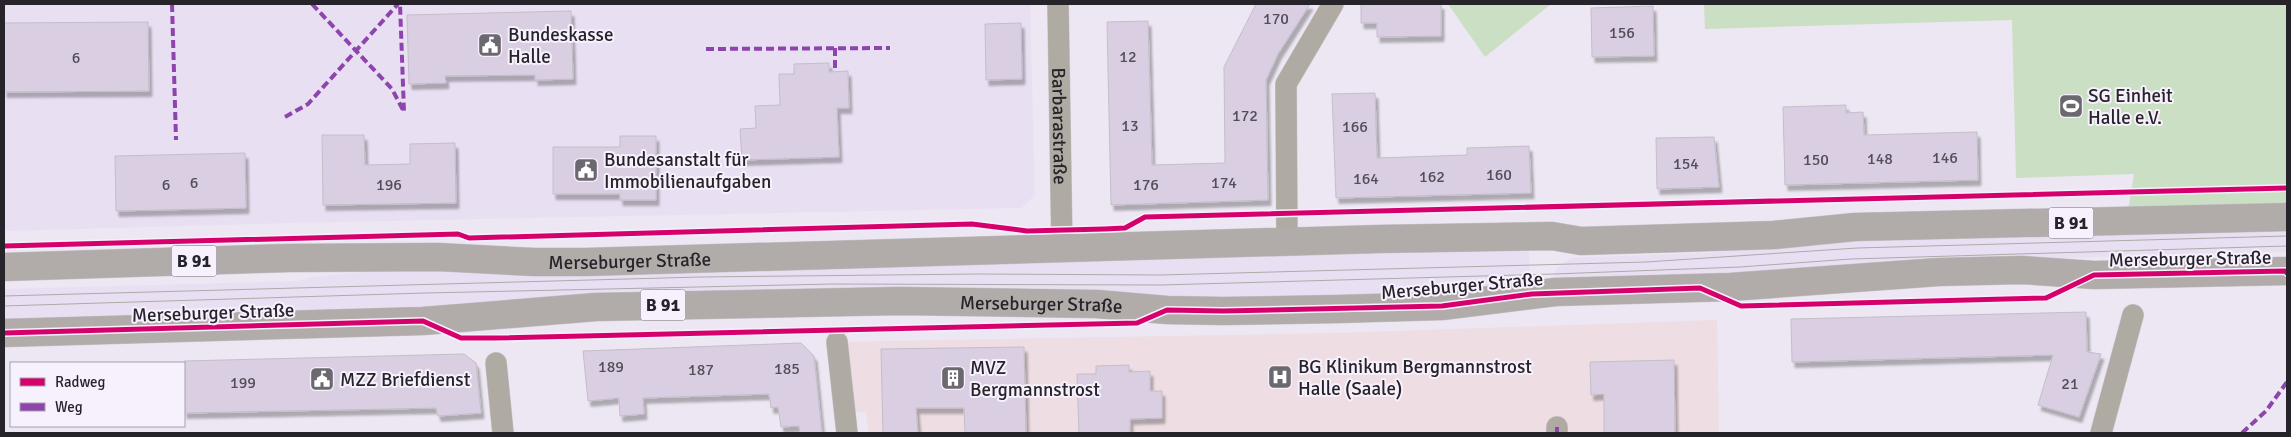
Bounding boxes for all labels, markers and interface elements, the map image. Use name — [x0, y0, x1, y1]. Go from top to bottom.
house number: 170 — [1263, 9, 1289, 29]
place label: Bundeskasse Halle — [508, 23, 613, 69]
house number: 156 — [1609, 23, 1635, 43]
public building icon: Bundeskasse Halle — [477, 32, 503, 58]
house number: 12 — [1119, 47, 1137, 67]
house number: 6 — [72, 48, 80, 68]
street label: Barbarastraße — [1046, 67, 1072, 185]
place label: SG Einheit Halle e.V. — [2088, 84, 2173, 130]
sports icon: SG Einheit Halle e.V. — [2058, 93, 2084, 119]
house number: 172 — [1232, 106, 1258, 126]
house number: 13 — [1121, 116, 1139, 136]
house number: 166 — [1342, 117, 1368, 137]
place label: Bundesanstalt für Immobilienaufgaben — [604, 148, 771, 194]
house number: 146 — [1932, 148, 1958, 168]
house number: 148 — [1867, 149, 1893, 169]
house number: 150 — [1803, 150, 1829, 170]
house number: 154 — [1673, 154, 1699, 174]
public building icon: Bundesanstalt für Immobilienaufgaben — [573, 157, 599, 183]
house number: 160 — [1486, 165, 1512, 185]
house number: 162 — [1419, 167, 1445, 187]
house number: 164 — [1353, 169, 1379, 189]
house number: 6 — [190, 173, 198, 193]
house number: 174 — [1211, 173, 1237, 193]
house number: 6 — [162, 175, 170, 195]
house number: 196 — [376, 175, 402, 195]
house number: 176 — [1133, 175, 1159, 195]
road number: B 91 — [2048, 208, 2094, 238]
road number: B 91 — [172, 246, 216, 276]
street label: Merseburger Straße — [2108, 246, 2272, 272]
street label: Merseburger Straße — [548, 247, 711, 275]
street label: Merseburger Straße — [1380, 267, 1544, 305]
road number: B 91 — [640, 290, 686, 320]
street label: Merseburger Straße — [960, 291, 1123, 319]
street label: Merseburger Straße — [131, 298, 295, 328]
place label: BG Klinikum Bergmannstrost Halle (Saale) — [1298, 355, 1532, 401]
place label: MVZ Bergmannstrost — [970, 356, 1100, 402]
house number: 189 — [598, 357, 624, 377]
house number: 185 — [774, 359, 800, 379]
house number: 187 — [688, 360, 714, 380]
legend — [10, 362, 185, 427]
hospital icon: BG Klinikum Bergmannstrost Halle (Saale) — [1267, 364, 1293, 390]
building icon: MVZ Bergmannstrost — [940, 365, 966, 391]
public building icon: MZZ Briefdienst — [309, 366, 335, 392]
place label: MZZ Briefdienst — [340, 368, 471, 392]
text: Radweg — [55, 373, 106, 391]
house number: 199 — [230, 373, 256, 393]
house number: 21 — [2061, 374, 2079, 394]
text: Weg — [55, 398, 83, 416]

